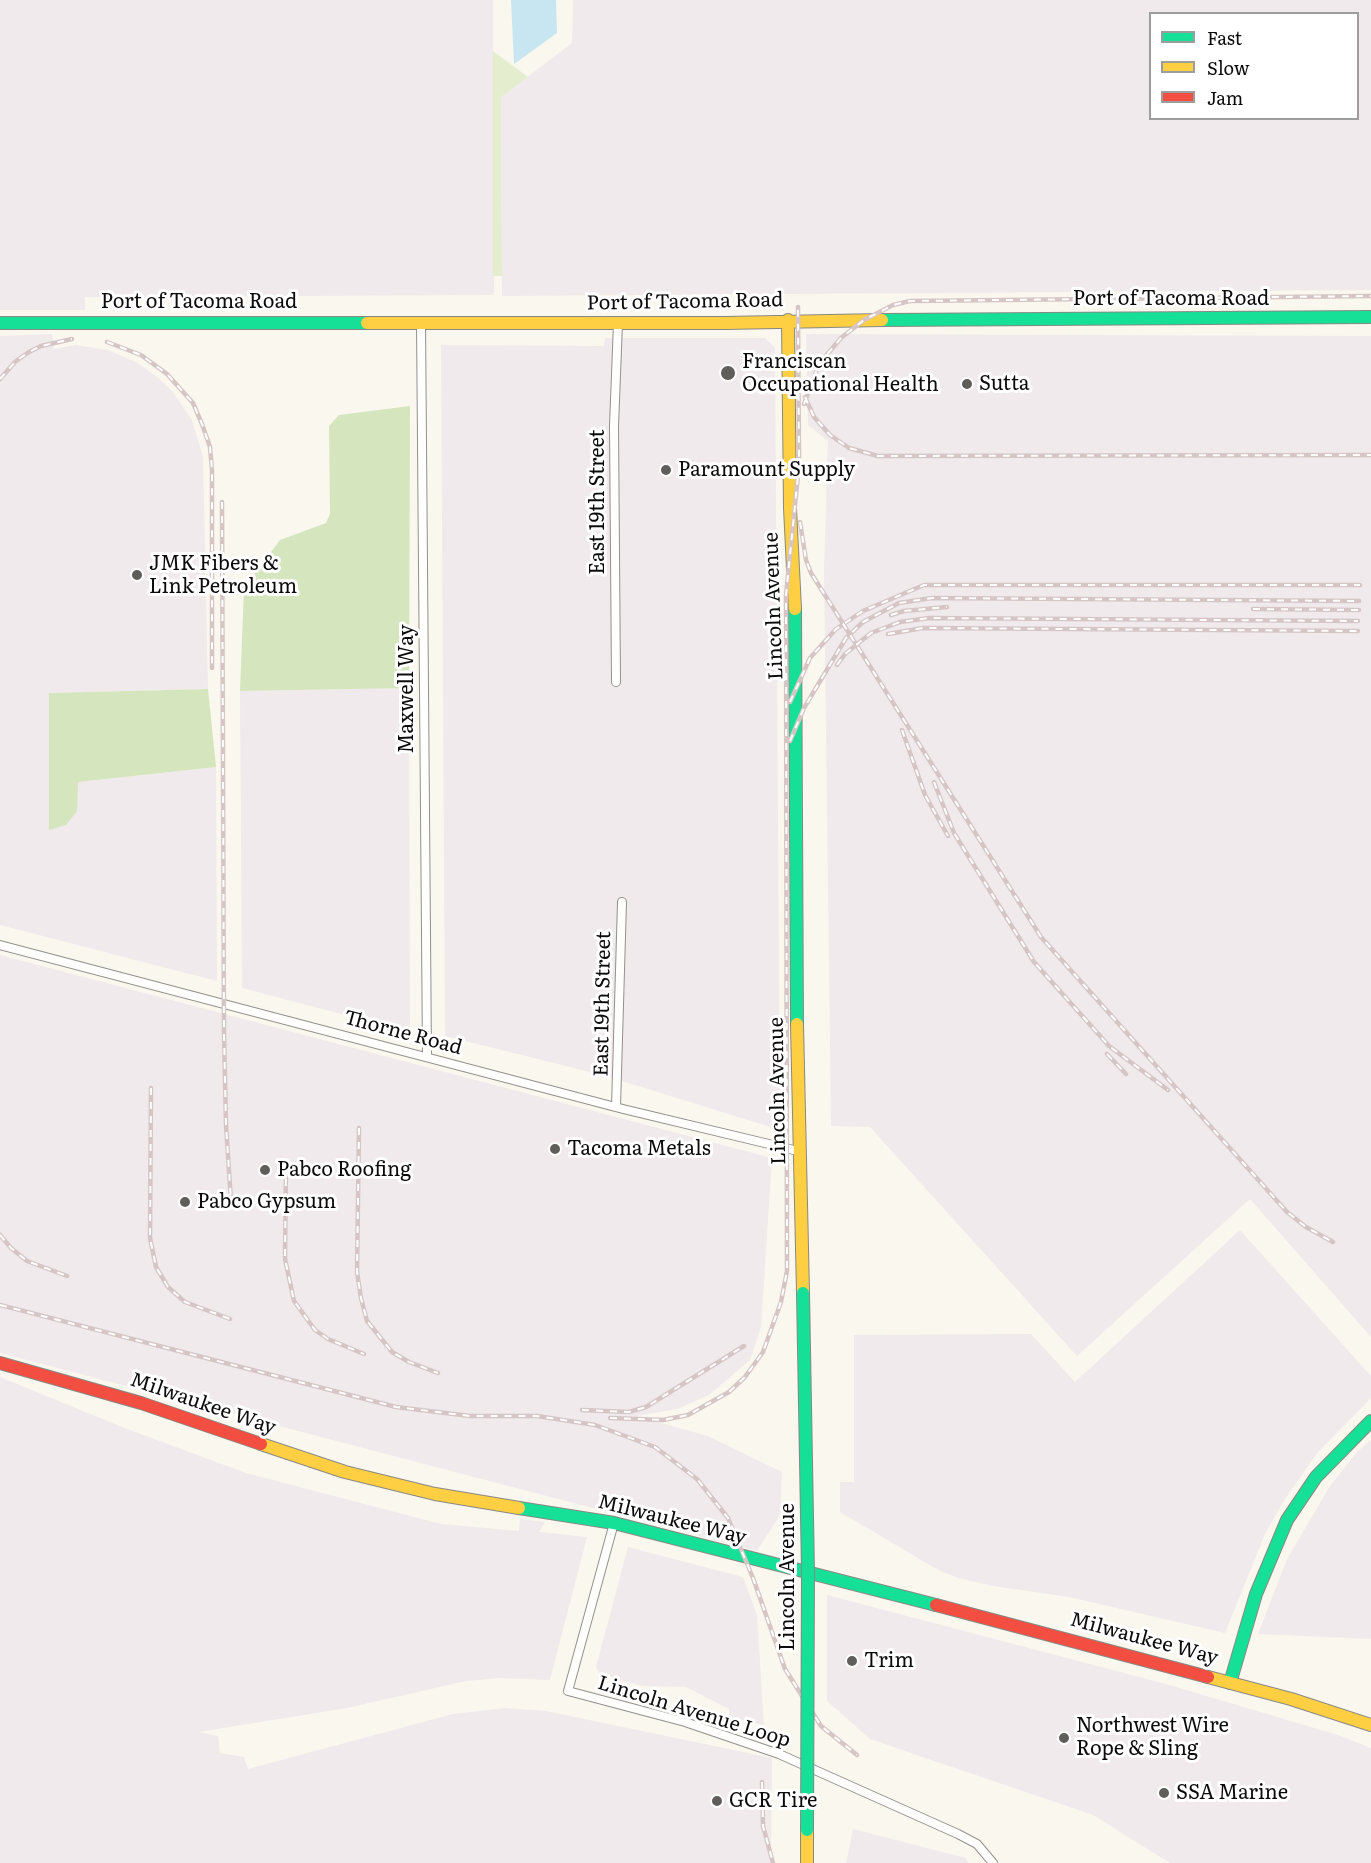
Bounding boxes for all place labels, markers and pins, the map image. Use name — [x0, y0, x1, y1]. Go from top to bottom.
place label: Franciscan Occupational Health — [742, 350, 939, 397]
marker: Franciscan Occupational Health — [719, 364, 737, 382]
place label: Sutta — [979, 372, 1030, 396]
marker: Sutta — [960, 377, 974, 391]
place label: Paramount Supply — [678, 458, 855, 482]
marker: Paramount Supply — [659, 463, 673, 477]
place label: JMK Fibers & Link Petroleum — [149, 552, 297, 599]
marker: JMK Fibers & Link Petroleum — [130, 568, 144, 582]
place label: Tacoma Metals — [567, 1137, 711, 1161]
marker: Tacoma Metals — [548, 1142, 562, 1156]
place label: Pabco Roofing — [277, 1158, 411, 1182]
marker: Pabco Roofing — [258, 1163, 272, 1177]
place label: Pabco Gypsum — [197, 1190, 336, 1214]
marker: Pabco Gypsum — [178, 1195, 192, 1209]
place label: Trim — [864, 1649, 914, 1673]
marker: Trim — [845, 1654, 859, 1668]
place label: Northwest Wire Rope & Sling — [1076, 1714, 1229, 1761]
marker: Northwest Wire Rope & Sling — [1057, 1731, 1071, 1745]
place label: SSA Marine — [1176, 1781, 1288, 1805]
marker: SSA Marine — [1157, 1786, 1171, 1800]
place label: GCR Tire — [729, 1789, 817, 1813]
marker: GCR Tire — [710, 1794, 724, 1808]

